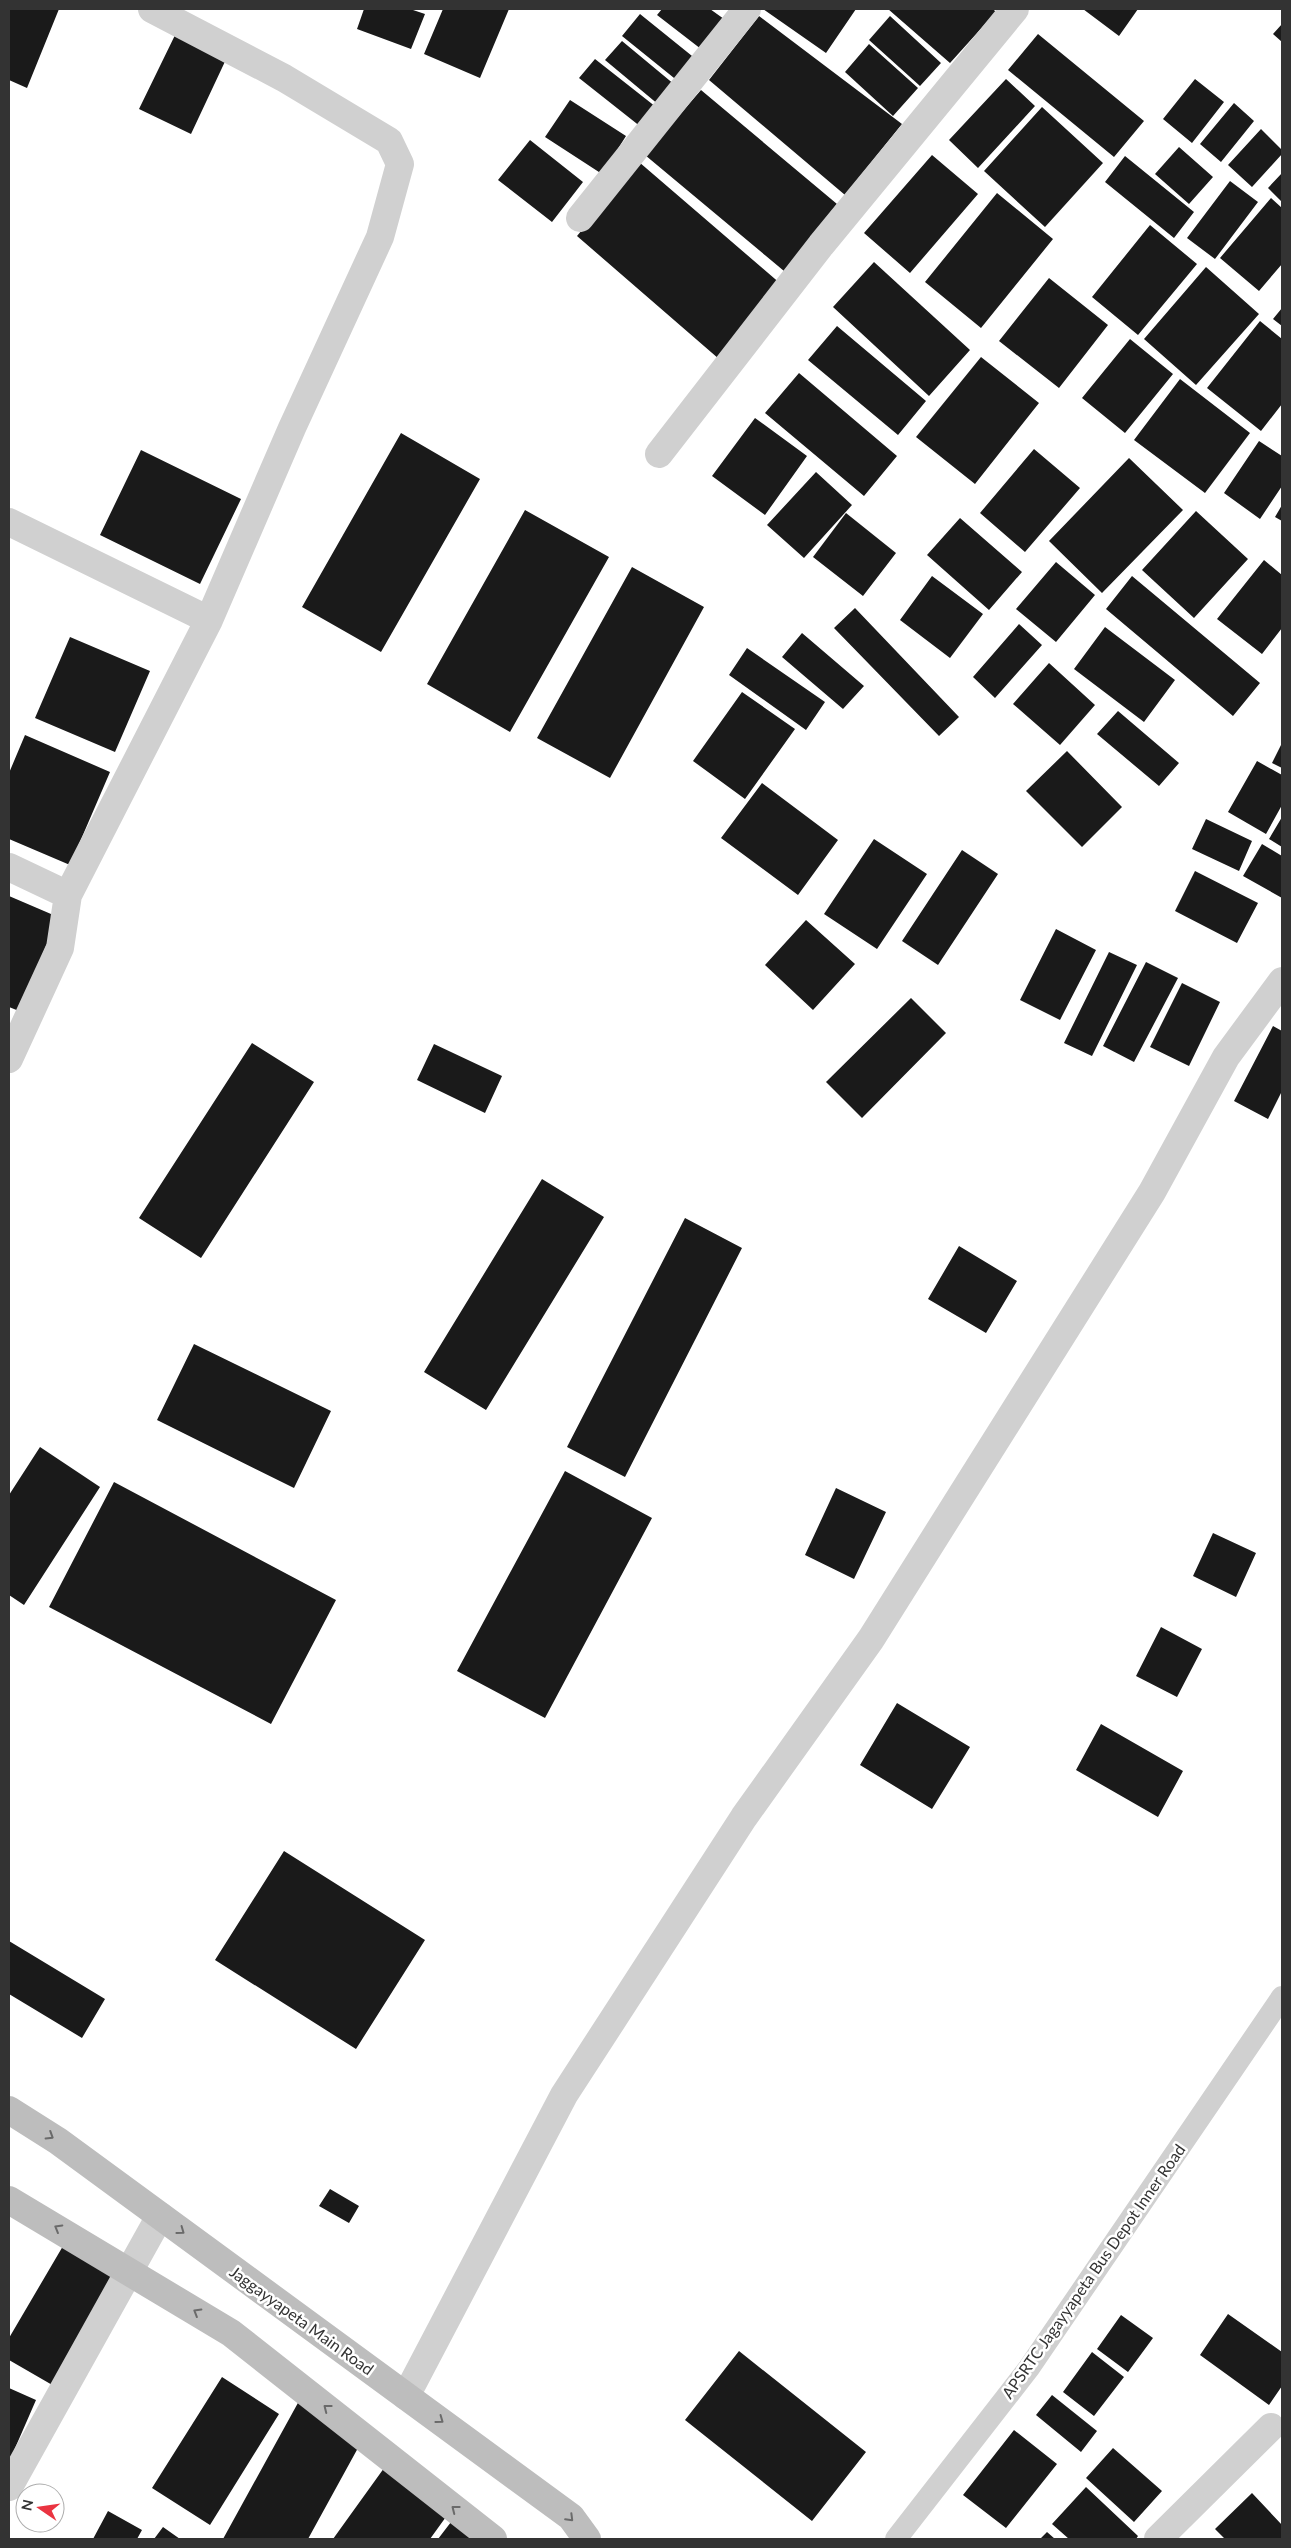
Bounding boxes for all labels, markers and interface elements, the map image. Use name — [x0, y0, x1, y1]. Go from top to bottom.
one-way arrow — [45, 2129, 54, 2139]
street label: APSRTC Jagayyapeta Bus Depot Inner Road — [997, 2140, 1189, 2402]
one-way arrow — [54, 2225, 63, 2235]
one-way arrow — [175, 2226, 184, 2234]
street label: Jaggayyapeta Main Road — [226, 2261, 378, 2379]
one-way arrow — [193, 2308, 202, 2318]
one-way arrow — [324, 2406, 333, 2414]
one-way arrow — [434, 2415, 443, 2423]
north arrow — [15, 2483, 65, 2533]
text: N — [17, 2498, 36, 2512]
one-way arrow — [451, 2506, 461, 2515]
one-way arrow — [564, 2512, 573, 2521]

